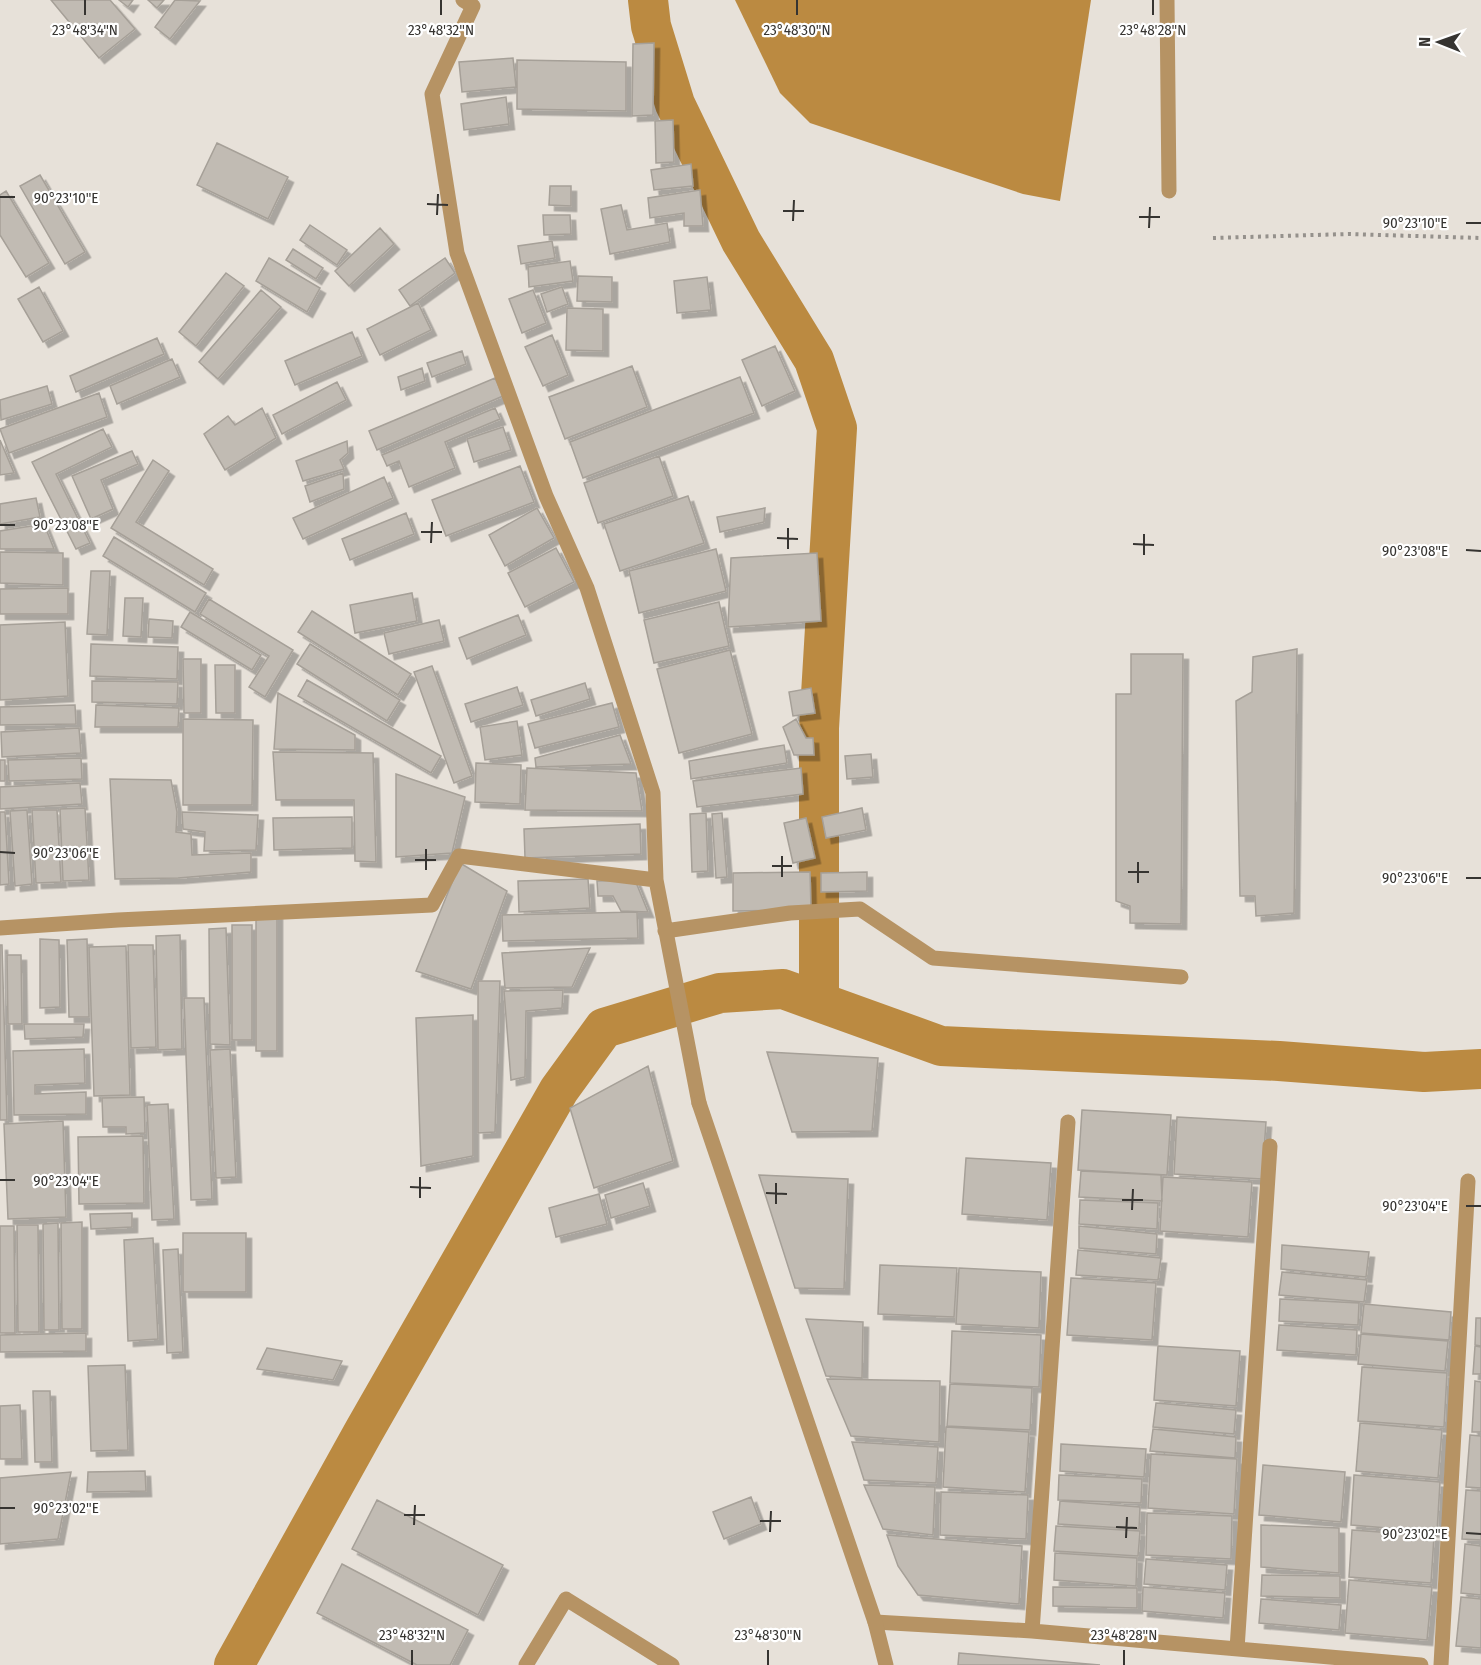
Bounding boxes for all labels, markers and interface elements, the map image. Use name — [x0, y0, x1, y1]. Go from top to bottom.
north arrow — [1409, 12, 1469, 72]
text: 23°48'34"N — [52, 21, 118, 39]
text: 23°48'32"N — [408, 21, 474, 39]
text: 23°48'30"N — [763, 21, 831, 39]
text: 23°48'28"N — [1120, 21, 1186, 39]
text: N — [1415, 37, 1434, 47]
text: 90°23'10"E — [34, 189, 98, 207]
text: 90°23'10"E — [1383, 214, 1447, 232]
text: 90°23'08"E — [33, 516, 99, 534]
text: 90°23'08"E — [1382, 542, 1448, 560]
text: 90°23'06"E — [33, 844, 99, 862]
text: 90°23'06"E — [1382, 869, 1448, 887]
text: 90°23'04"E — [33, 1172, 99, 1190]
text: 90°23'04"E — [1382, 1197, 1448, 1215]
text: 90°23'02"E — [33, 1499, 99, 1517]
text: 90°23'02"E — [1382, 1525, 1448, 1543]
text: 23°48'32"N — [379, 1626, 445, 1644]
text: 23°48'30"N — [734, 1626, 802, 1644]
text: 23°48'28"N — [1091, 1626, 1157, 1644]

